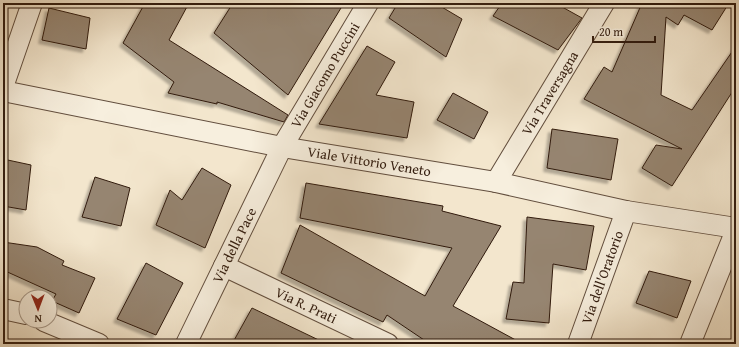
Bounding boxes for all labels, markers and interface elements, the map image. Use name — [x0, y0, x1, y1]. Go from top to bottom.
street label: Via Giacomo Puccini — [286, 18, 364, 132]
scale bar — [593, 18, 655, 44]
text: 20 m — [599, 23, 623, 40]
street label: Via Traversagna — [517, 47, 583, 139]
street label: Viale Vittorio Veneto — [306, 141, 433, 181]
street label: Via della Pace — [207, 204, 261, 286]
street label: Via dell'Oratorio — [576, 228, 628, 327]
street label: Via R. Prati — [272, 282, 340, 328]
north arrow — [18, 289, 58, 329]
text: N — [34, 311, 42, 327]

